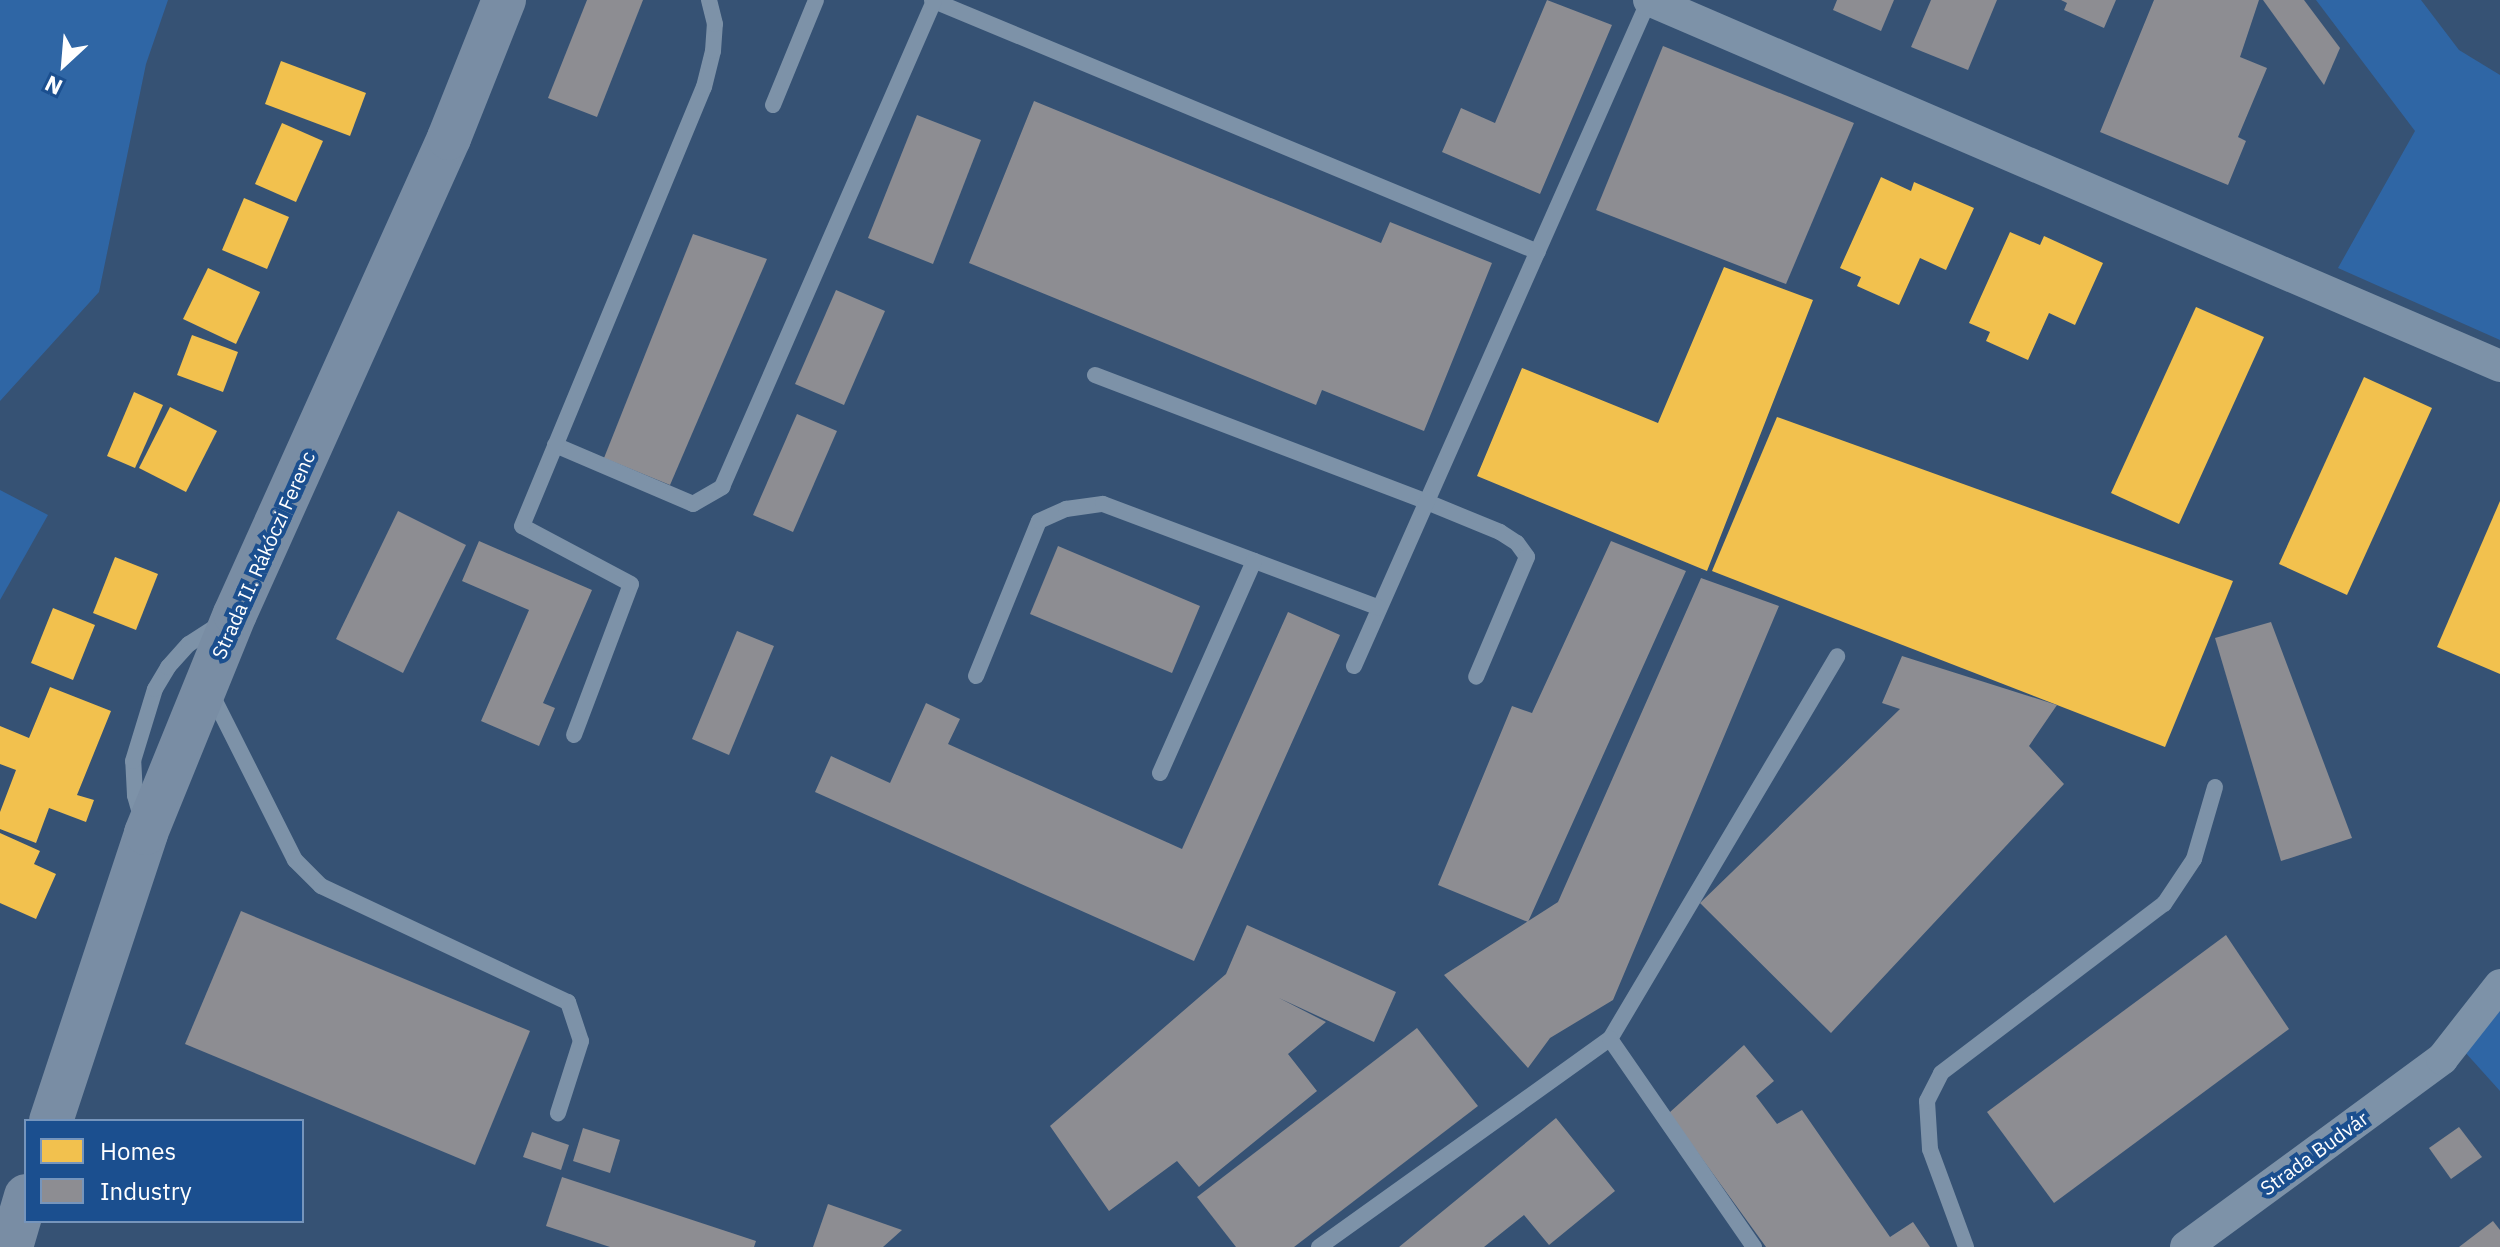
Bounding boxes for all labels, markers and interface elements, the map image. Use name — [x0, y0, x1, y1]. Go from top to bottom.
north arrow — [24, 24, 104, 104]
text: N — [40, 69, 67, 103]
street label: Strada II. Rákóczi Ferenc — [206, 447, 320, 663]
street label: Strada Budvár — [2255, 1106, 2373, 1200]
legend — [24, 1119, 304, 1223]
text: Homes — [100, 1135, 176, 1167]
text: Industry — [100, 1175, 192, 1207]

